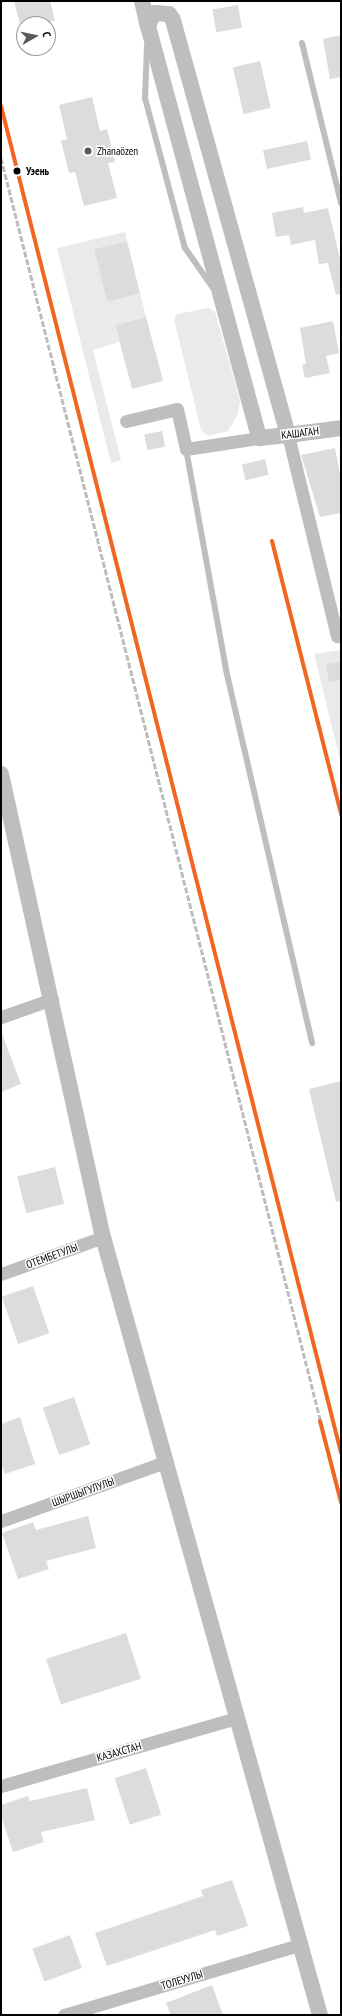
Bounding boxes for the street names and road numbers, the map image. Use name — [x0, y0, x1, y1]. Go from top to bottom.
street label: КАШАГАН — [280, 424, 320, 442]
street label: ОТЕМБЕТУЛЫ — [24, 1241, 80, 1271]
street label: ШЫРШЫГУЛУЛЫ — [50, 1475, 116, 1509]
street label: КАЗАХСТАН — [95, 1739, 143, 1765]
street label: ТОЛЕУУЛЫ — [160, 1967, 204, 1993]

